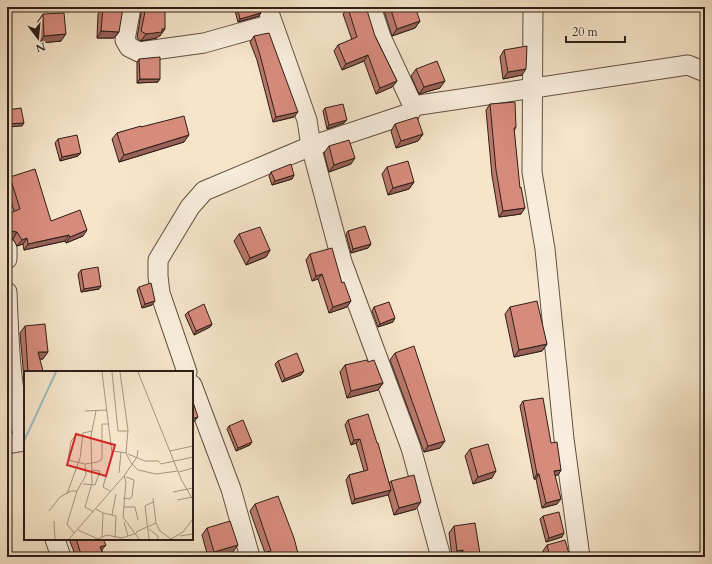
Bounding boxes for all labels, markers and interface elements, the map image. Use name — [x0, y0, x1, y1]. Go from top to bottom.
north arrow — [18, 18, 58, 58]
scale bar — [566, 18, 625, 44]
text: 20 m — [572, 24, 599, 40]
text: N — [34, 39, 47, 56]
inset map — [24, 371, 193, 540]

